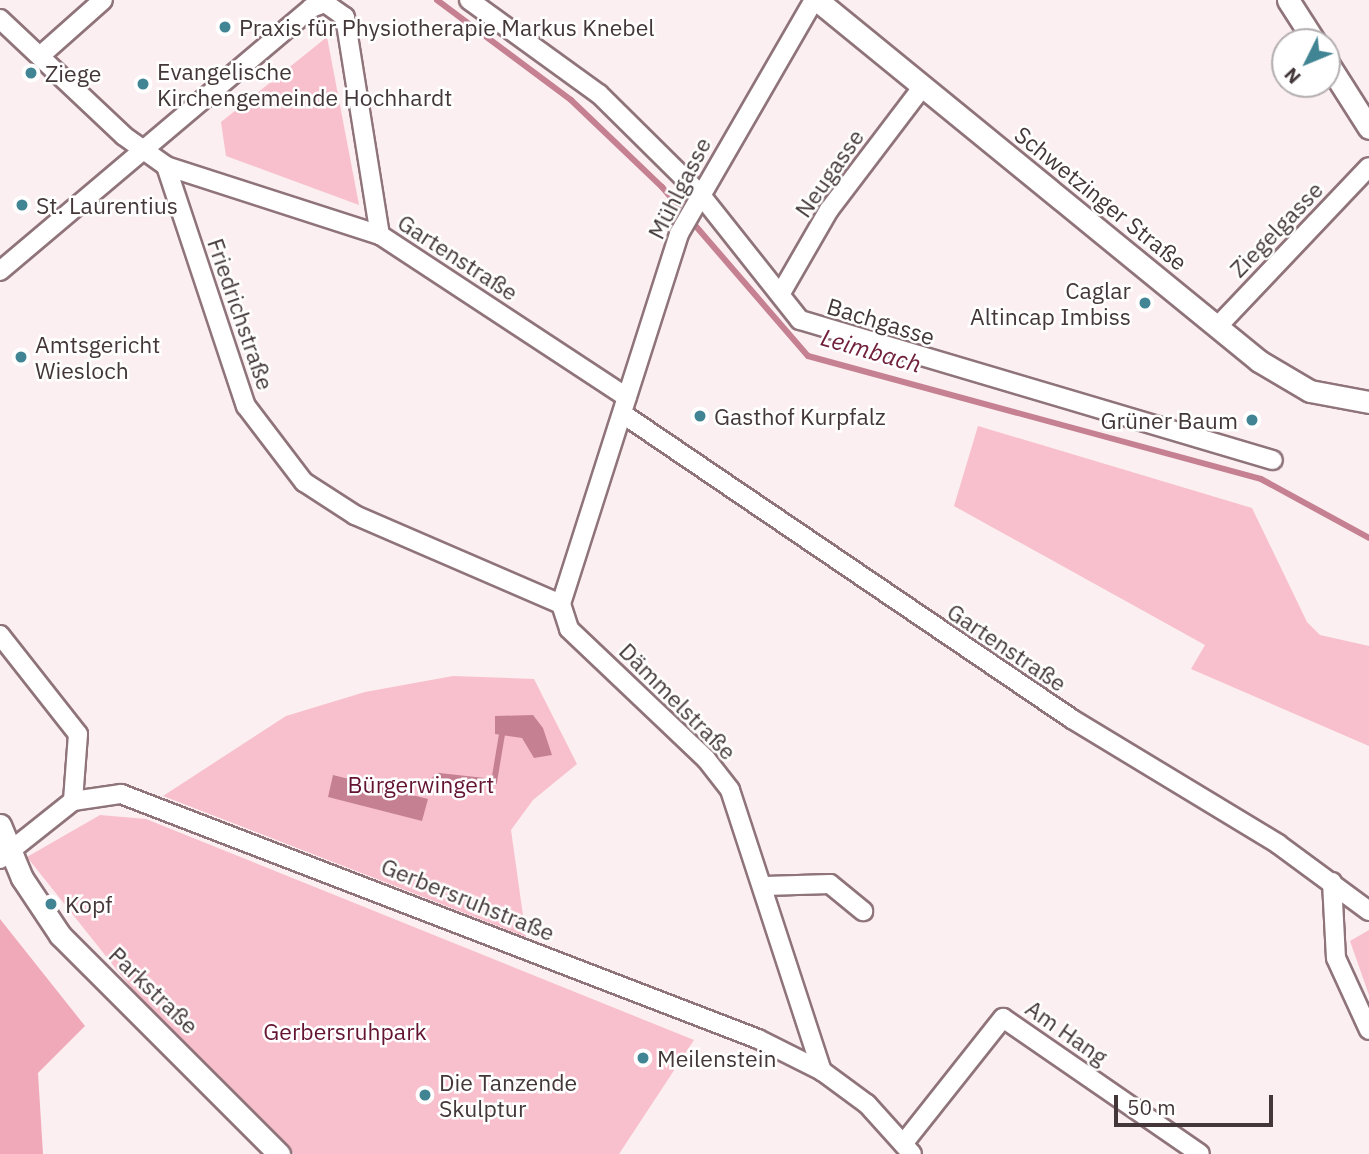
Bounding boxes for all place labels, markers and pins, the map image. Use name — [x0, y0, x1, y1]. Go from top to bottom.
place label: Praxis für Physiotherapie Markus Knebel — [239, 13, 655, 41]
marker: Praxis für Physiotherapie Markus Knebel — [217, 19, 233, 35]
place label: Evangelische Kirchengemeinde Hochhardt — [157, 57, 452, 111]
place label: Ziege — [45, 59, 101, 87]
marker: Ziege — [23, 65, 39, 81]
marker: Evangelische Kirchengemeinde Hochhardt — [135, 76, 151, 92]
place label: St. Laurentius — [36, 191, 178, 219]
marker: St. Laurentius — [14, 197, 30, 213]
place label: Caglar Altincap Imbiss — [970, 276, 1131, 330]
marker: Caglar Altincap Imbiss — [1137, 295, 1153, 311]
place label: Amtsgericht Wiesloch — [35, 330, 160, 384]
marker: Amtsgericht Wiesloch — [13, 349, 29, 365]
place label: Gasthof Kurpfalz — [714, 402, 886, 430]
place label: Grüner Baum — [1101, 406, 1238, 434]
marker: Gasthof Kurpfalz — [692, 408, 708, 424]
marker: Grüner Baum — [1244, 412, 1260, 428]
place label: Kopf — [65, 890, 113, 918]
marker: Kopf — [43, 896, 59, 912]
place label: Meilenstein — [657, 1044, 776, 1072]
marker: Meilenstein — [635, 1050, 651, 1066]
place label: Die Tanzende Skulptur — [439, 1068, 577, 1122]
marker: Die Tanzende Skulptur — [417, 1087, 433, 1103]

